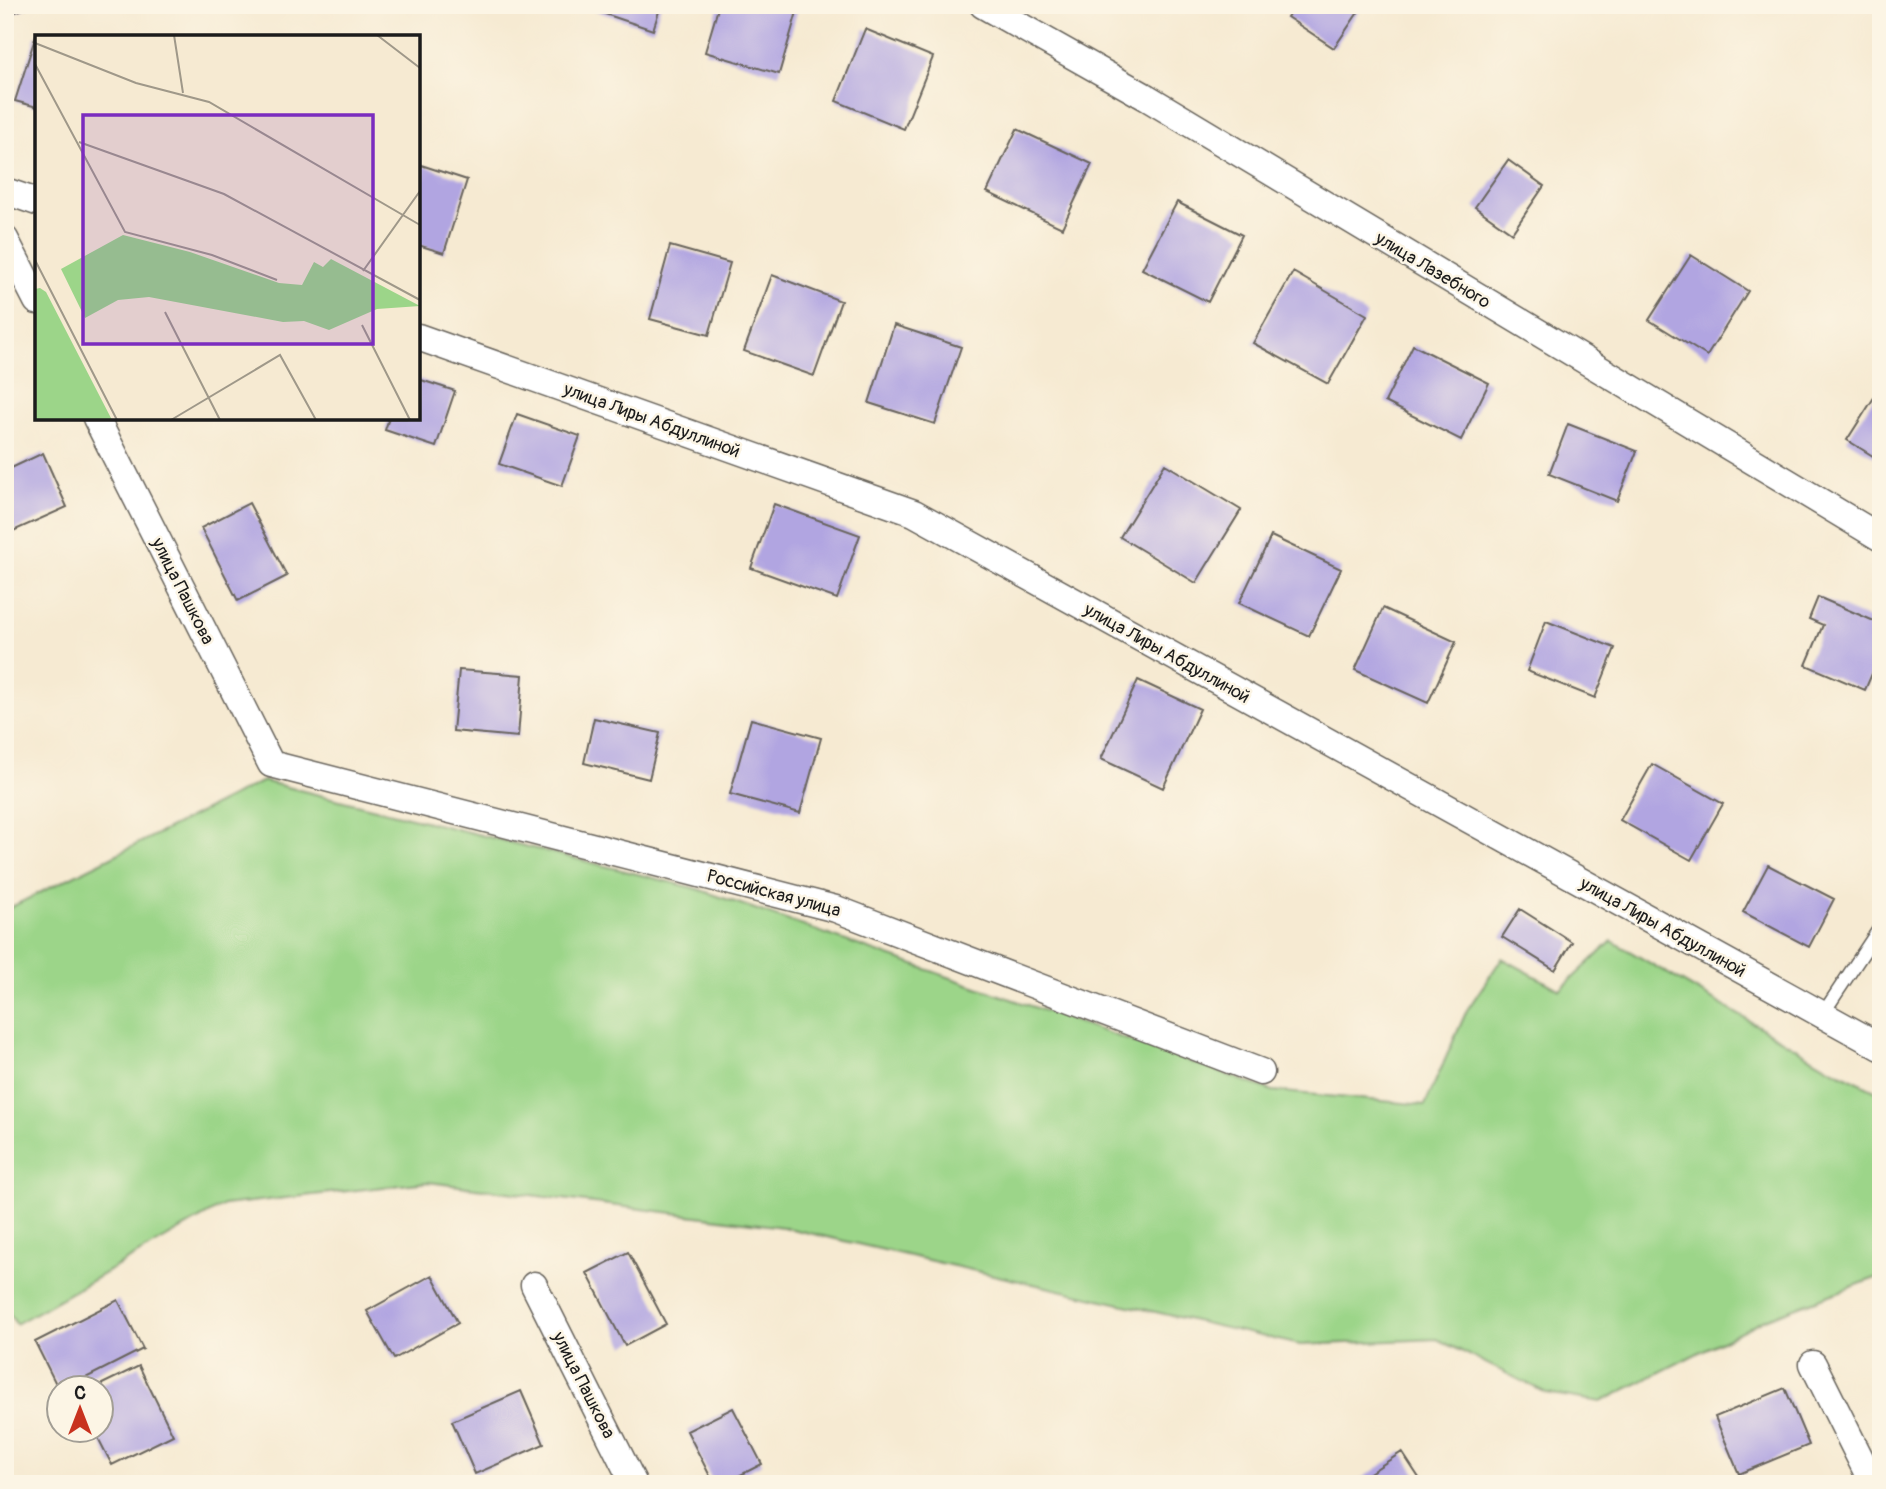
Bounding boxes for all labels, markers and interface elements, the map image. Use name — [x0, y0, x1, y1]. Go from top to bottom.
inset map — [35, 35, 420, 420]
street label: улица Лазебного — [1370, 227, 1495, 314]
street label: улица Лиры Абдуллиной — [559, 377, 743, 463]
street label: улица Пашкова — [145, 533, 219, 648]
street label: улица Лиры Абдуллиной — [1079, 598, 1254, 709]
street label: Российская улица — [704, 865, 843, 922]
street label: улица Лиры Абдуллиной — [1575, 872, 1750, 983]
street label: улица Пашкова — [546, 1327, 620, 1442]
north arrow — [46, 1374, 116, 1444]
text: С — [74, 1381, 86, 1405]

